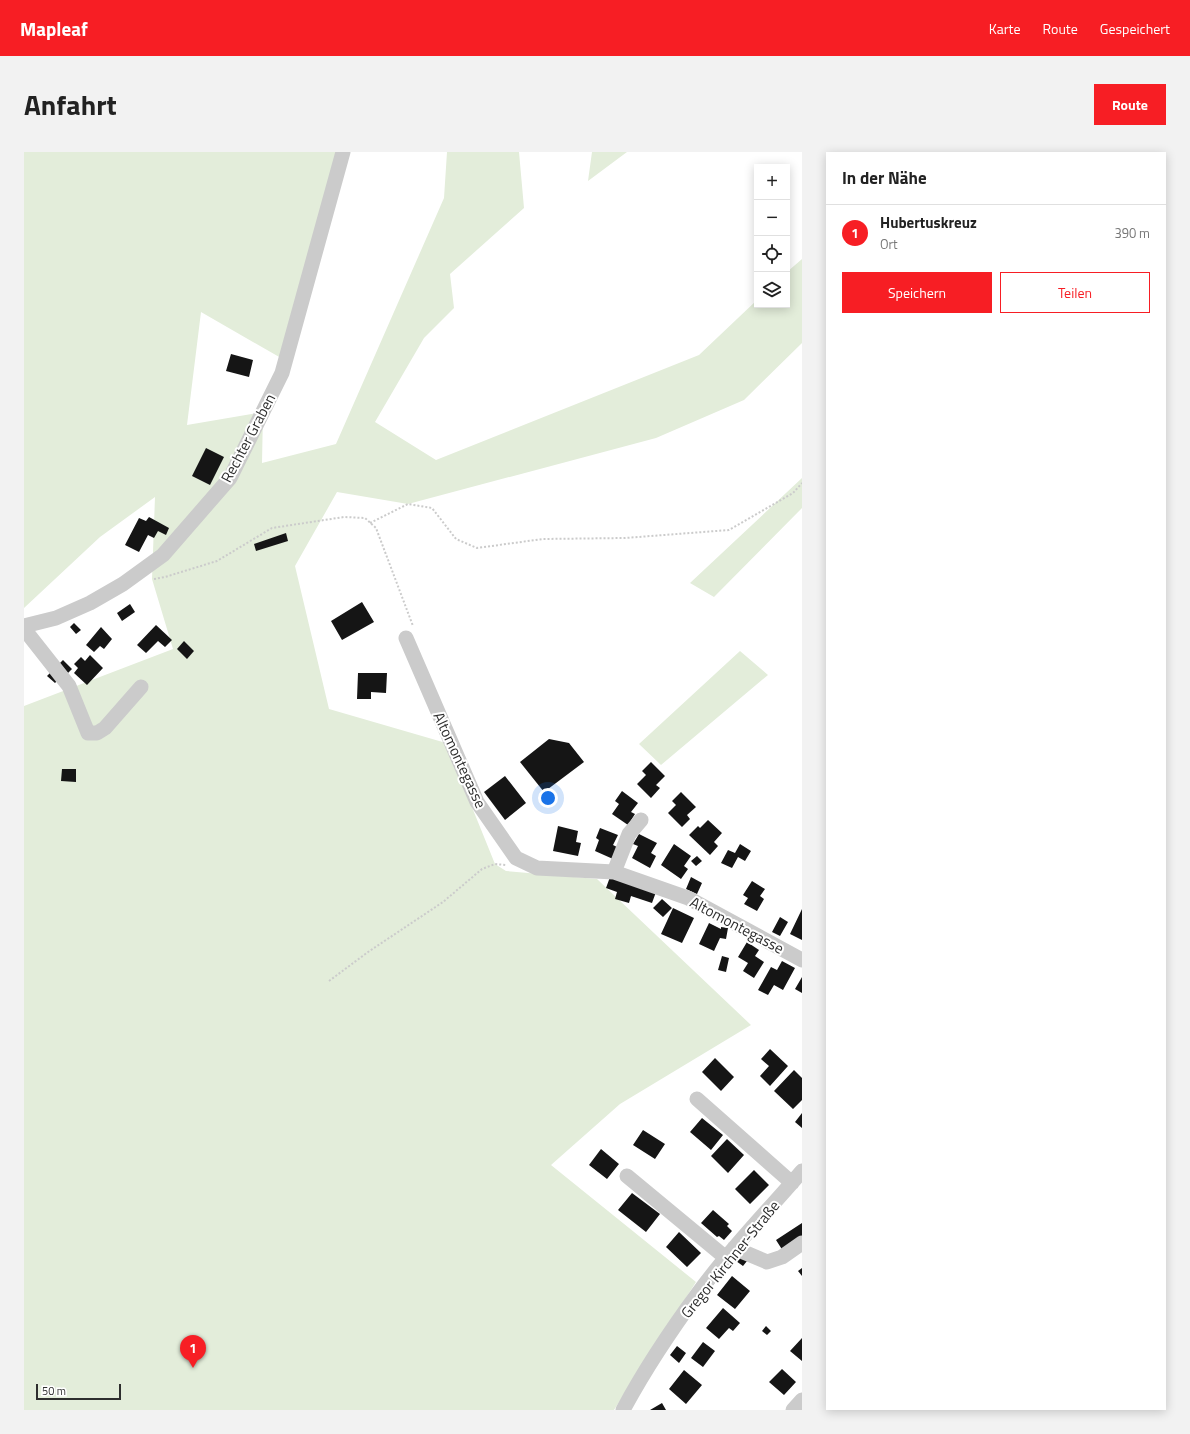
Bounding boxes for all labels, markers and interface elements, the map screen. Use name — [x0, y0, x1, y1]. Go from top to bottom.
text: Mapleaf — [20, 14, 88, 43]
text: Karte — [989, 18, 1021, 39]
text: Route — [1043, 18, 1078, 39]
text: Gespeichert — [1100, 18, 1170, 39]
text: Anfahrt — [24, 83, 117, 126]
button: Route — [1094, 84, 1166, 125]
map controls — [754, 164, 790, 308]
button: + — [754, 164, 790, 200]
text: In der Nähe — [842, 165, 927, 191]
button: − — [754, 200, 790, 236]
text: Hubertuskreuz — [880, 211, 977, 234]
text: 1 — [851, 223, 859, 243]
text: 390 m — [1114, 223, 1150, 243]
text: Ort — [880, 234, 898, 254]
button: locate — [754, 236, 790, 272]
button: layers — [754, 272, 790, 308]
button: Speichern — [842, 272, 992, 313]
button: Teilen — [1000, 272, 1150, 313]
street label: Rechter Graben — [215, 389, 281, 487]
street label: Altomontegasse — [428, 708, 492, 812]
your location — [538, 788, 558, 808]
street label: Altomontegasse — [686, 891, 788, 959]
street label: Gregor Kirchner-Straße — [675, 1195, 785, 1323]
pin: 1 — [180, 1335, 206, 1368]
scale bar — [36, 1382, 121, 1401]
text: 50 m — [42, 1383, 66, 1399]

